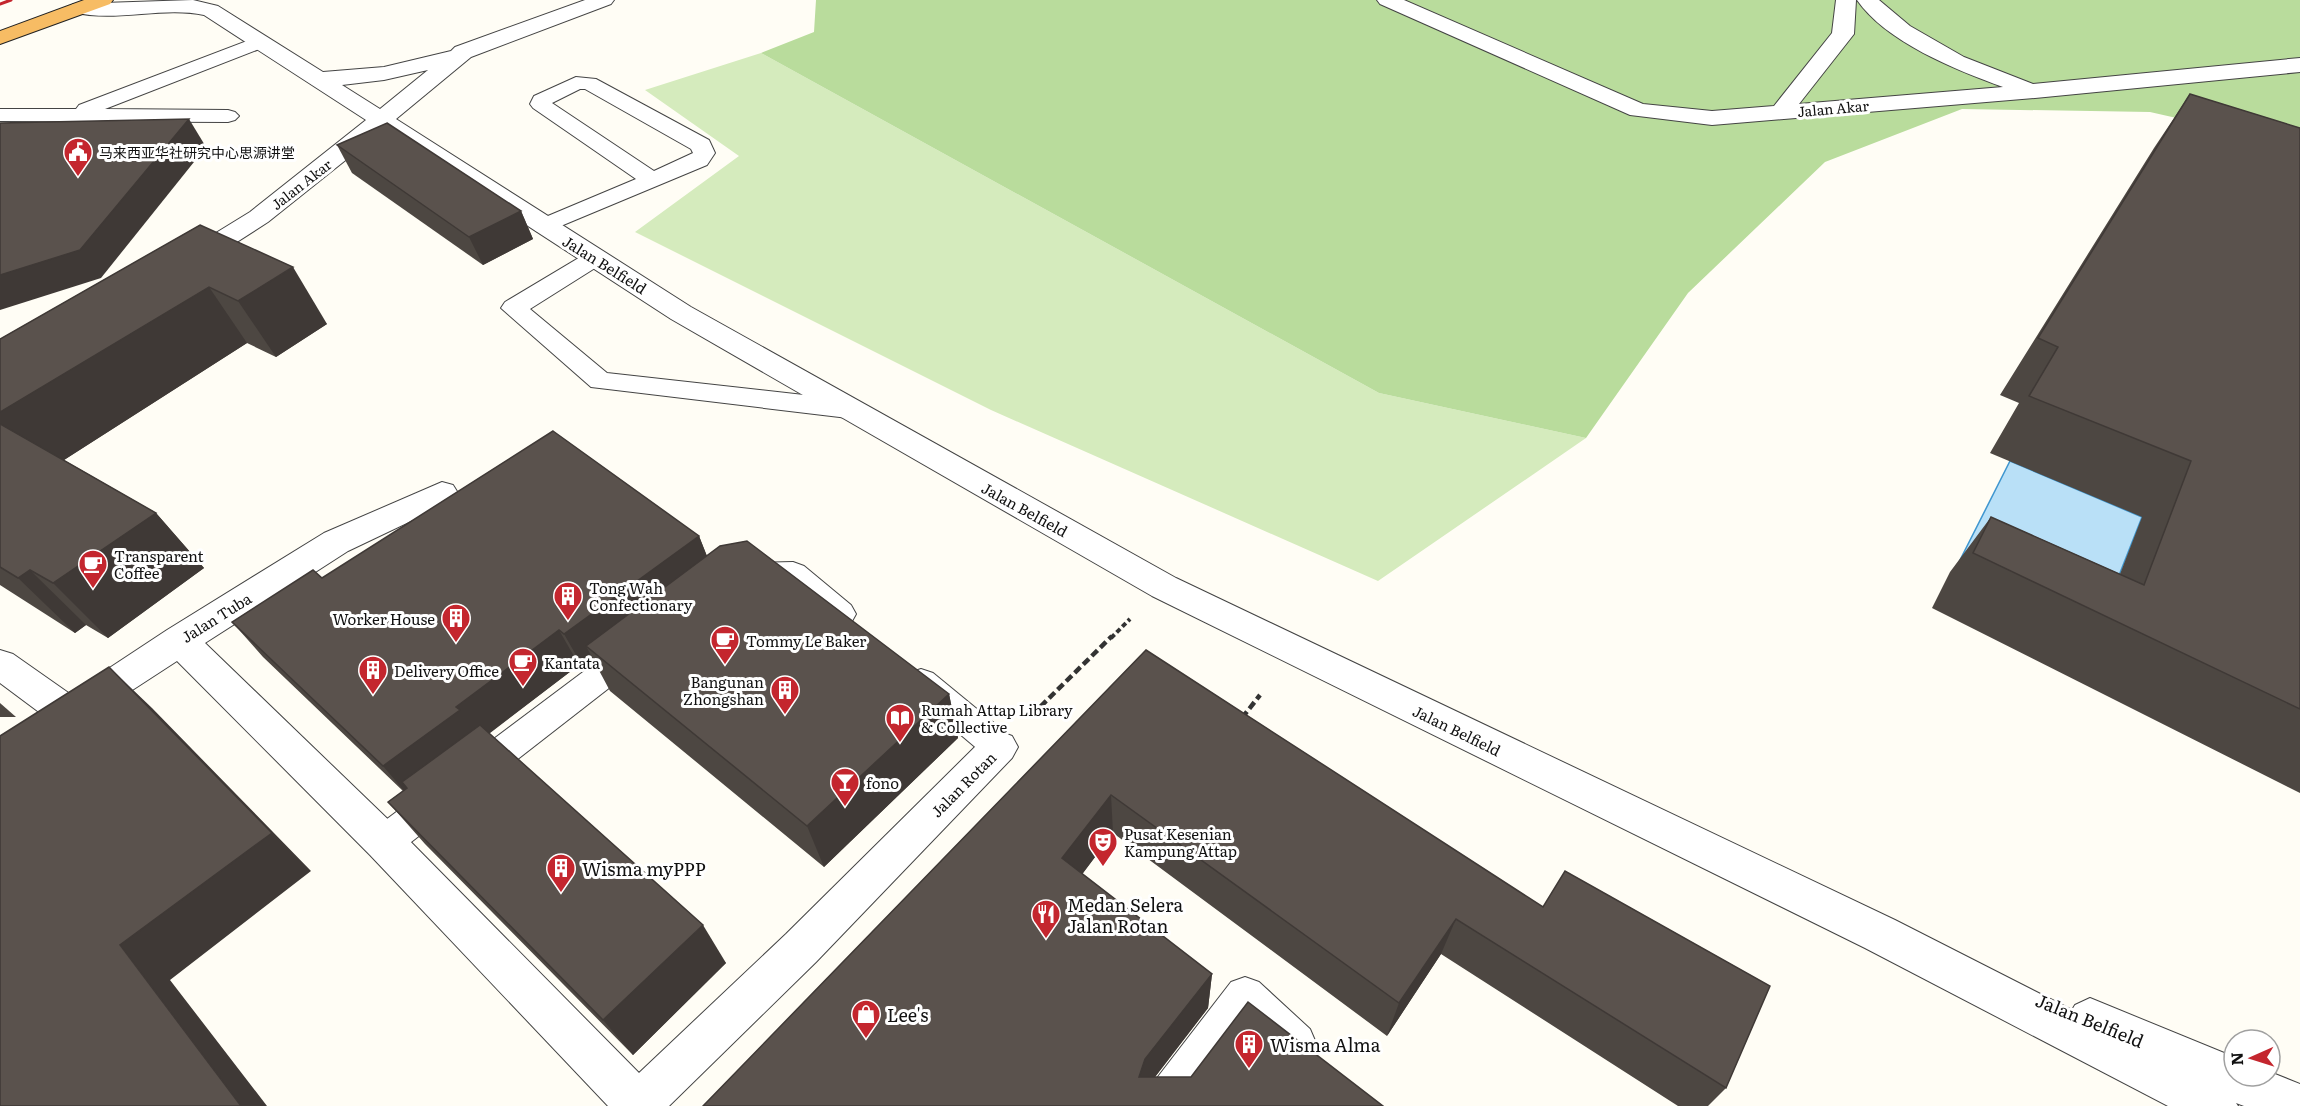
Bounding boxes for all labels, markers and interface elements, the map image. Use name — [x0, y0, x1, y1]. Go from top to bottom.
street label: Jalan Akar — [1796, 95, 1870, 121]
public building icon: 马来西亚华社研究中心思源讲堂 — [62, 136, 94, 178]
place label: 马来西亚华社研究中心思源讲堂 — [99, 142, 295, 162]
street label: Jalan Akar — [267, 154, 336, 214]
street label: Jalan Belfield — [558, 229, 652, 299]
street label: Jalan Belfield — [978, 476, 1072, 542]
place label: Transparent Coffee — [114, 544, 204, 584]
cafe icon: Transparent Coffee — [77, 548, 109, 590]
place label: Tong Wah Confectionary — [589, 576, 693, 616]
building icon: Tong Wah Confectionary — [552, 580, 584, 622]
street label: Jalan Tuba — [176, 586, 256, 648]
building icon: Worker House — [440, 602, 472, 644]
place label: Worker House — [333, 607, 435, 630]
cafe icon: Tommy Le Baker — [709, 624, 741, 666]
place label: Tommy Le Baker — [746, 629, 866, 652]
cafe icon: Kantata — [507, 646, 539, 688]
place label: Kantata — [544, 651, 601, 674]
building icon: Delivery Office — [357, 654, 389, 696]
place label: Delivery Office — [394, 659, 499, 682]
place label: Bangunan Zhongshan — [683, 670, 764, 710]
building icon: Bangunan Zhongshan — [769, 674, 801, 716]
place label: Rumah Attap Library & Collective — [921, 698, 1073, 738]
street label: Jalan Belfield — [1409, 699, 1505, 761]
library icon: Rumah Attap Library & Collective — [884, 702, 916, 744]
street label: Jalan Rotan — [925, 746, 1001, 822]
bar icon: fono — [829, 766, 861, 808]
place label: fono — [866, 771, 899, 794]
place label: Pusat Kesenian Kampung Attap — [1124, 822, 1237, 862]
theatre icon: Pusat Kesenian Kampung Attap — [1087, 826, 1119, 868]
building icon: Wisma myPPP — [545, 852, 577, 894]
place label: Wisma myPPP — [582, 855, 706, 882]
place label: Medan Selera Jalan Rotan — [1067, 891, 1183, 939]
restaurant icon: Medan Selera Jalan Rotan — [1030, 898, 1062, 940]
street label: Jalan Belfield — [2032, 986, 2148, 1054]
shop icon: Lee's — [850, 998, 882, 1040]
place label: Lee's — [887, 1001, 928, 1028]
building icon: Wisma Alma — [1233, 1028, 1265, 1070]
north arrow — [2222, 1028, 2282, 1088]
place label: Wisma Alma — [1270, 1031, 1381, 1058]
text: N — [2224, 1051, 2248, 1066]

